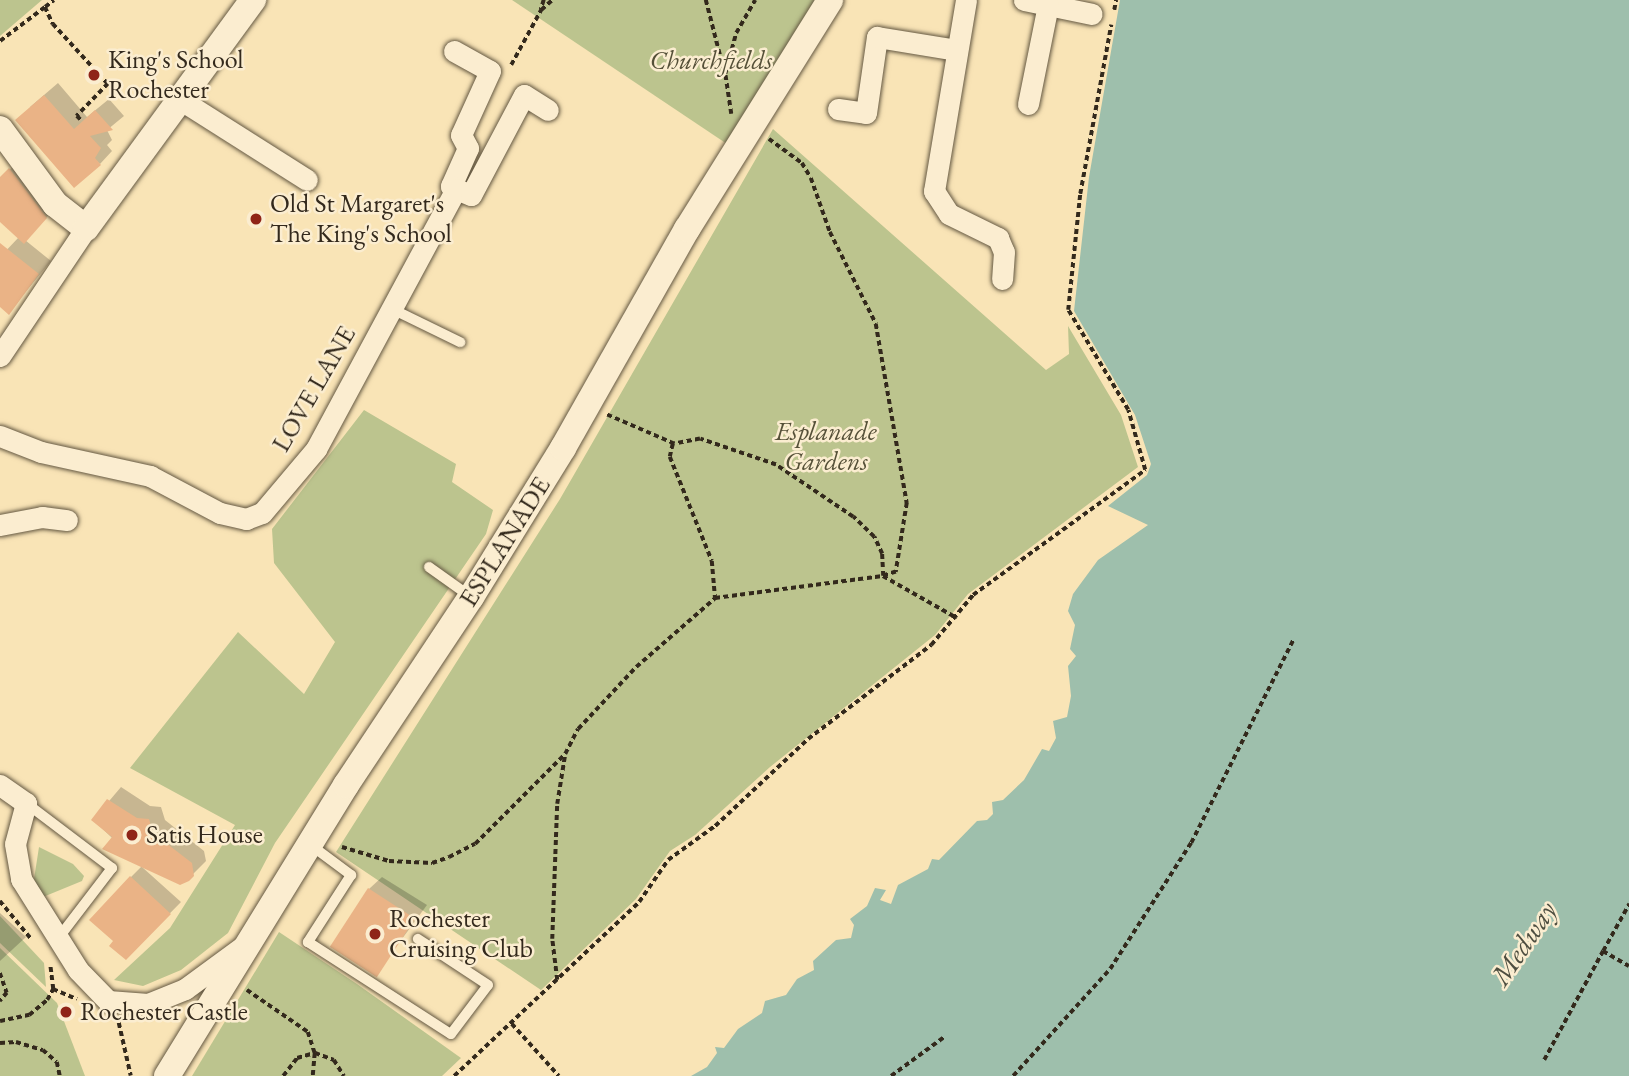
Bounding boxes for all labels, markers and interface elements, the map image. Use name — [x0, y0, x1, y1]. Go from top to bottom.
place label: King's School Rochester — [108, 44, 244, 106]
park label: Churchfields — [650, 45, 772, 77]
marker: King's School Rochester — [86, 67, 102, 83]
place label: Old St Margaret's The King's School — [270, 188, 452, 249]
marker: Old St Margaret's The King's School — [248, 211, 264, 227]
street label: LOVE LANE — [266, 321, 362, 457]
park label: Esplanade Gardens — [775, 416, 877, 478]
street label: ESPLANADE — [453, 471, 557, 613]
place label: Satis House — [146, 819, 263, 851]
marker: Satis House — [124, 827, 140, 843]
water label: Medway — [1483, 895, 1563, 991]
place label: Rochester Cruising Club — [389, 903, 533, 964]
marker: Rochester Cruising Club — [367, 926, 383, 942]
place label: Rochester Castle — [80, 996, 248, 1028]
marker: Rochester Castle — [58, 1004, 74, 1020]

